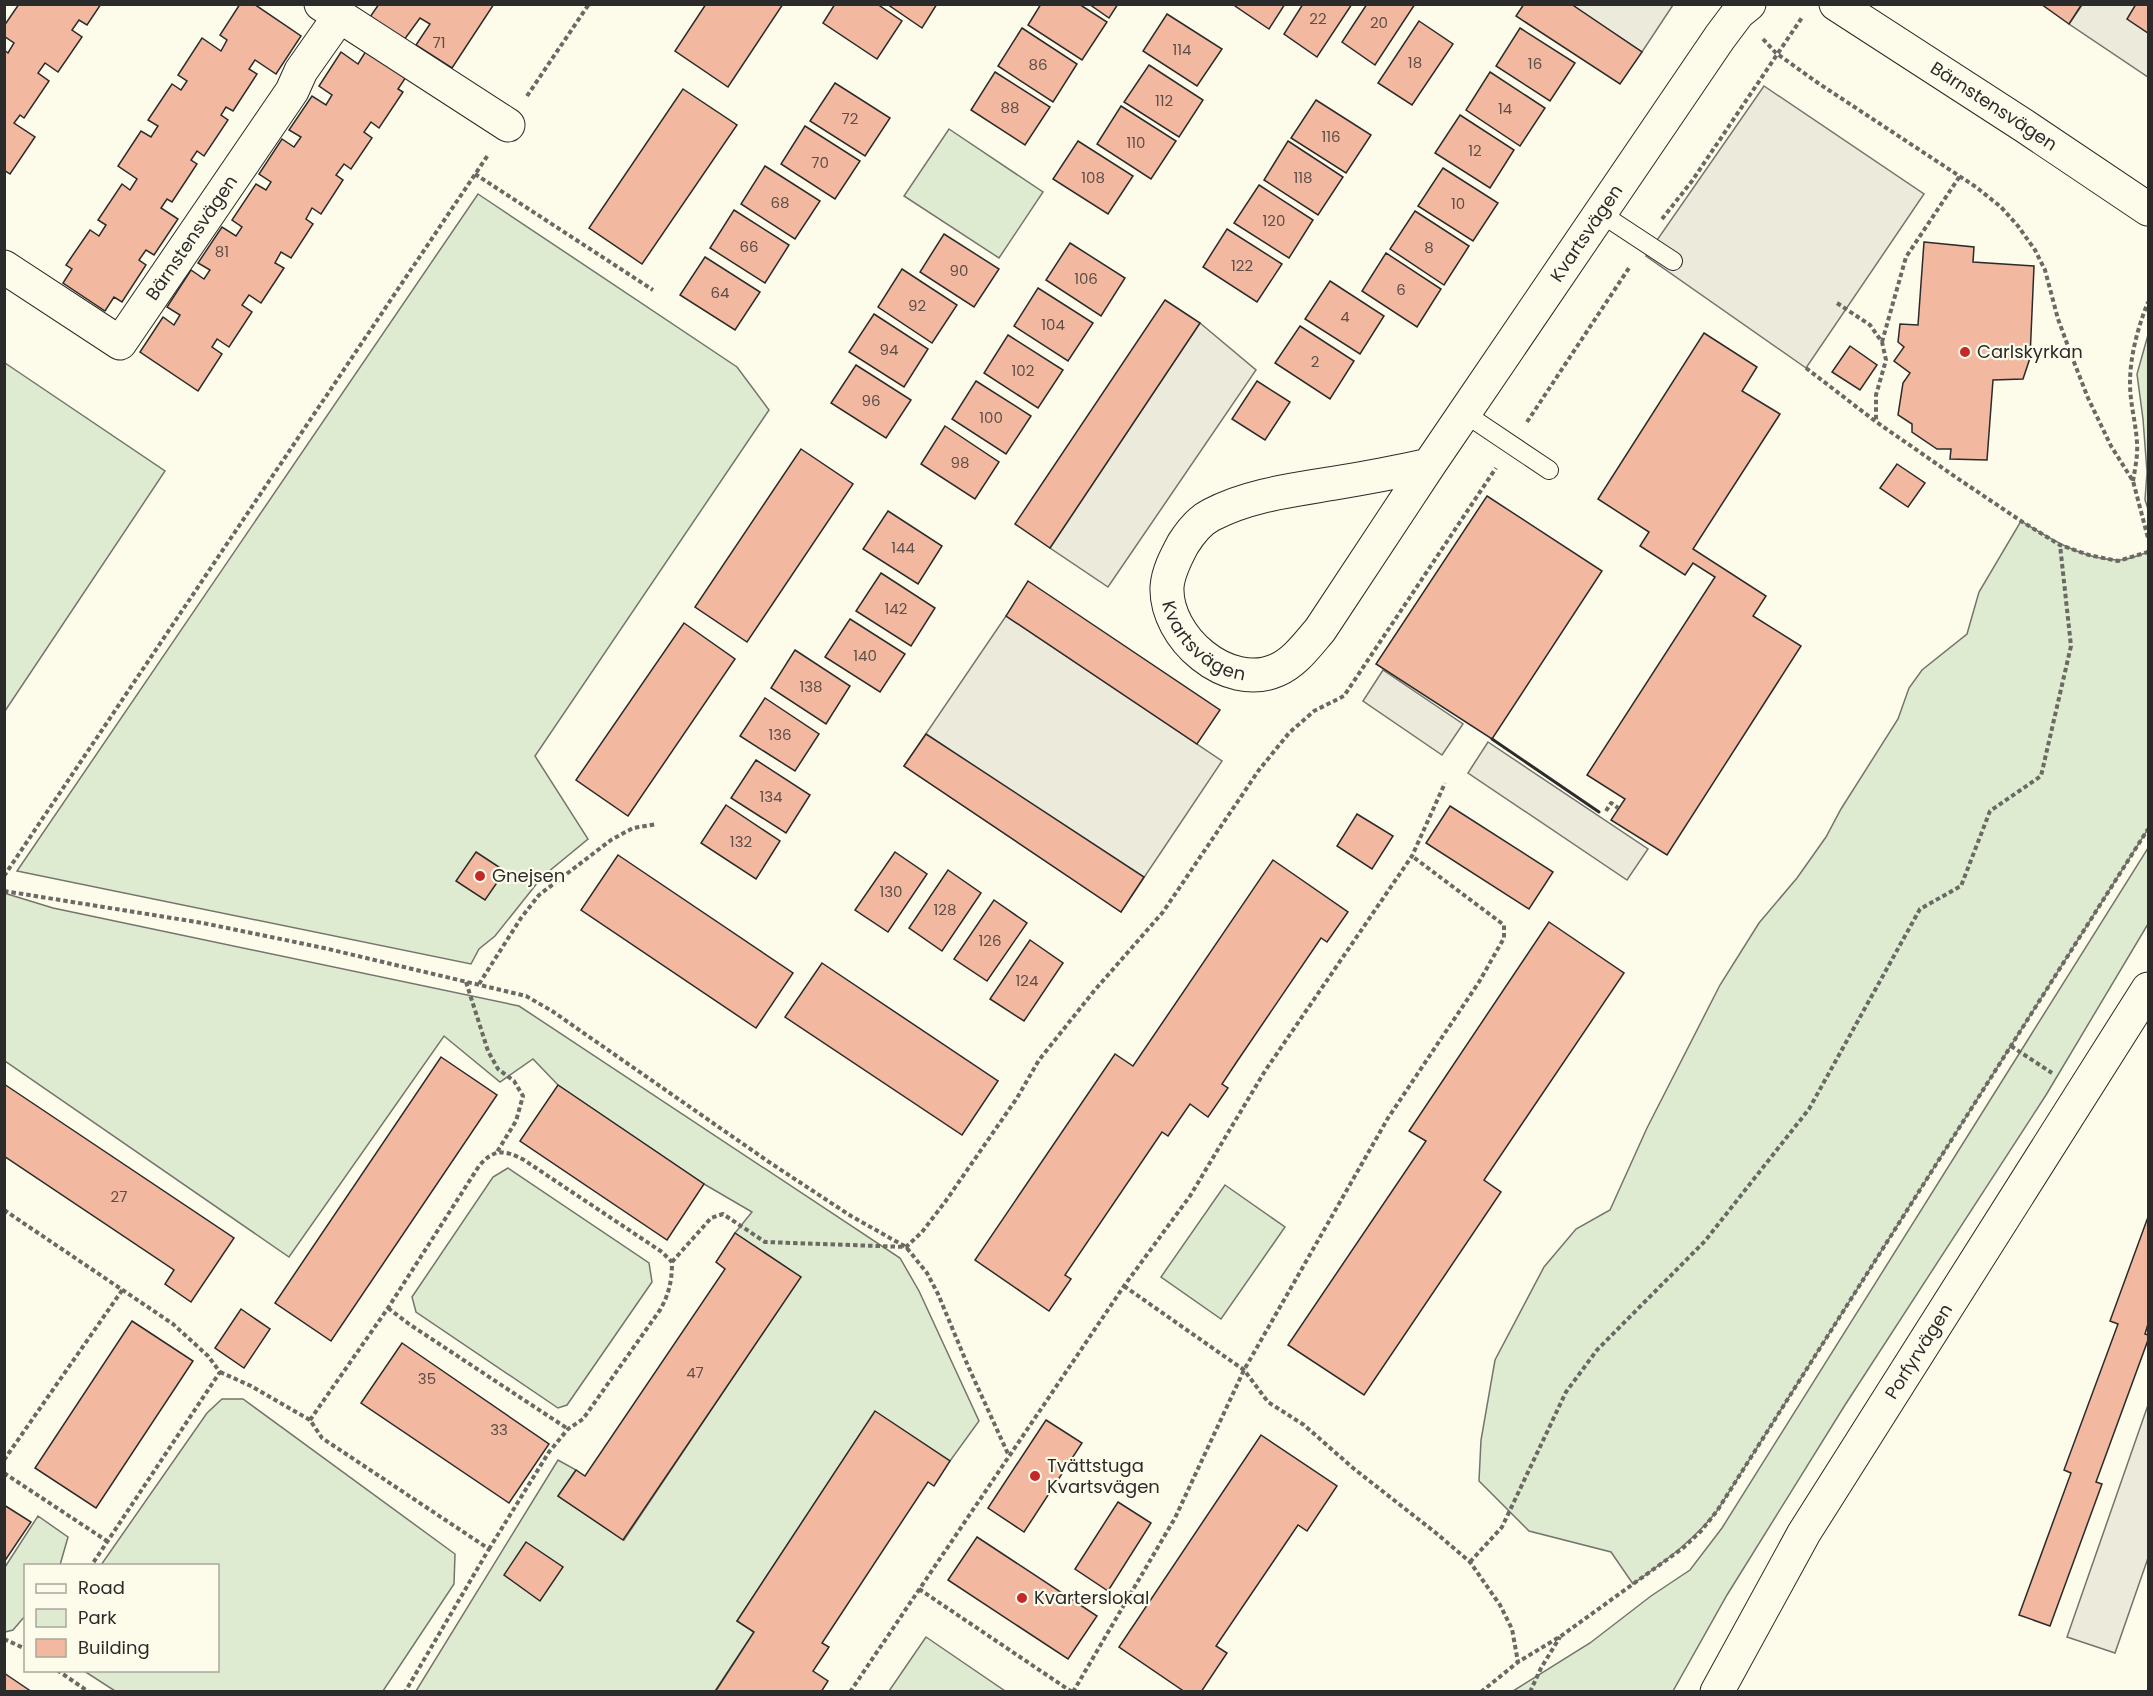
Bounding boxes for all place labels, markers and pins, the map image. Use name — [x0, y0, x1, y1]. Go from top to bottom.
place label: Carlskyrkan — [1977, 339, 2083, 364]
marker: Carlskyrkan — [1958, 345, 1972, 359]
place label: Gnejsen — [492, 863, 565, 888]
marker: Gnejsen — [473, 869, 487, 883]
place label: Tvättstuga Kvartsvägen — [1047, 1453, 1160, 1499]
marker: Tvättstuga Kvartsvägen — [1028, 1469, 1042, 1483]
place label: Kvarterslokal — [1034, 1585, 1149, 1610]
marker: Kvarterslokal — [1015, 1591, 1029, 1605]

